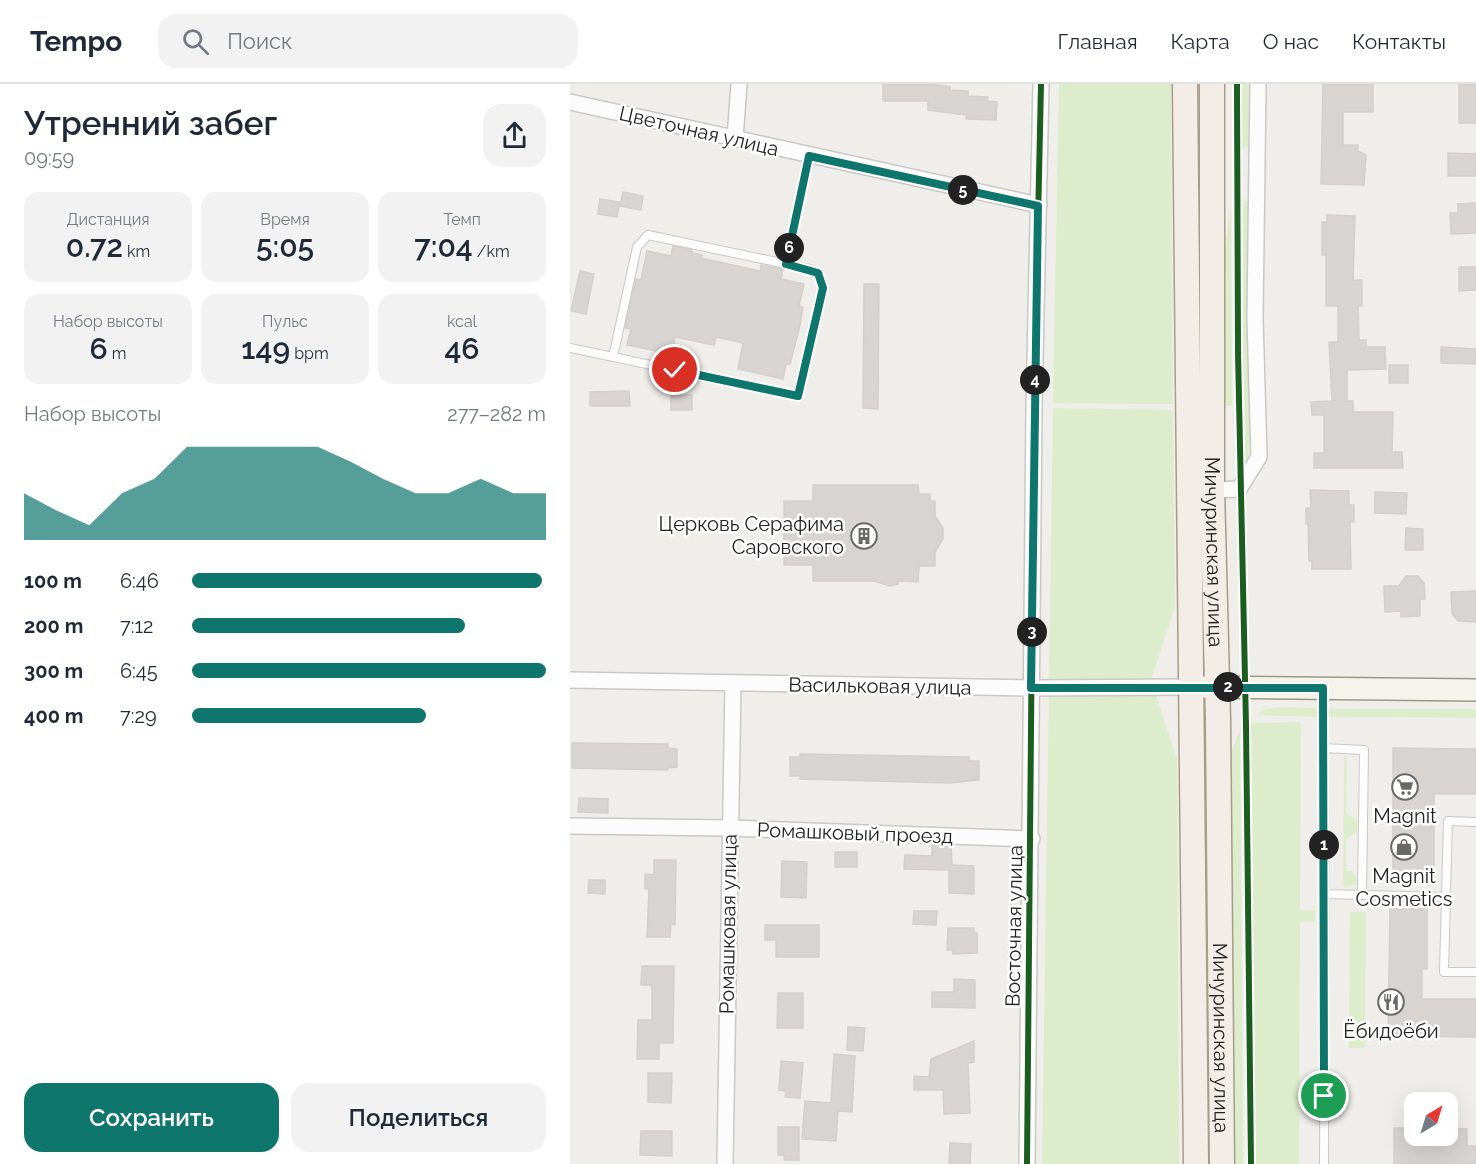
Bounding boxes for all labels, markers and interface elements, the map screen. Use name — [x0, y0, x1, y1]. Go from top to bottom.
search box — [158, 14, 578, 68]
text: Tempo — [30, 25, 122, 58]
icon: search — [179, 25, 212, 58]
text: Поиск — [227, 28, 293, 54]
text: Главная — [1058, 29, 1138, 54]
text: Карта — [1171, 29, 1230, 54]
text: О нас — [1263, 29, 1319, 54]
text: Контакты — [1352, 29, 1446, 54]
street label: Цветочная улица — [617, 101, 781, 161]
text: Утренний забег — [24, 104, 277, 143]
button: share — [483, 104, 546, 167]
text: 09:59 — [24, 146, 74, 170]
pin: 5 — [948, 175, 978, 205]
text: 5 — [959, 180, 967, 199]
text: Дистанция — [67, 210, 149, 229]
text: Время — [260, 210, 310, 229]
text: Темп — [443, 210, 481, 229]
text: 0.72 — [66, 229, 123, 264]
text: 5:05 — [256, 229, 314, 264]
text: 7:04 — [414, 229, 473, 264]
pin: 6 — [774, 233, 804, 263]
text: 6 — [784, 238, 794, 257]
text: km — [123, 242, 150, 261]
text: /km — [473, 242, 510, 261]
text: Набор высоты — [53, 312, 163, 331]
text: Пульс — [262, 312, 308, 331]
text: kcal — [447, 312, 477, 331]
text: 6 — [89, 331, 108, 366]
text: 149 — [241, 331, 290, 366]
text: 46 — [444, 331, 480, 366]
text: m — [108, 344, 127, 363]
text: bpm — [290, 344, 329, 363]
pin — [649, 344, 700, 395]
icon: check — [658, 353, 691, 386]
pin: 4 — [1020, 365, 1050, 395]
text: 4 — [1030, 370, 1040, 389]
text: Набор высоты — [24, 402, 161, 426]
text: 277–282 m — [447, 402, 546, 426]
street label: Мичуринская улица — [1200, 457, 1228, 647]
place label: Церковь Серафима Саровского — [658, 512, 844, 559]
building icon: Церковь Серафима Саровского — [849, 521, 879, 551]
text: 100 m — [24, 569, 82, 593]
text: 6:46 — [120, 569, 159, 593]
text: 200 m — [24, 614, 83, 638]
text: 7:12 — [120, 614, 153, 638]
pin: 3 — [1017, 617, 1047, 647]
text: 3 — [1028, 622, 1036, 641]
text: 300 m — [24, 659, 83, 683]
text: 6:45 — [120, 659, 158, 683]
street label: Васильковая улица — [788, 672, 972, 700]
pin: 2 — [1213, 672, 1243, 702]
text: 2 — [1223, 677, 1233, 696]
text: 400 m — [24, 704, 83, 728]
text: 7:29 — [120, 704, 157, 728]
supermarket icon: Magnit — [1390, 772, 1420, 802]
place label: Magnit — [1373, 804, 1437, 828]
street label: Ромашковый проезд — [756, 818, 954, 848]
pin: 1 — [1309, 830, 1339, 860]
shop icon: Magnit Cosmetics — [1389, 832, 1419, 862]
street label: Ромашковая улица — [714, 834, 742, 1014]
text: 1 — [1320, 835, 1328, 854]
street label: Восточная улица — [1001, 845, 1027, 1007]
place label: Magnit Cosmetics — [1355, 864, 1453, 911]
street label: Мичуринская улица — [1208, 943, 1234, 1133]
restaurant icon: Ёбидоёби — [1376, 987, 1406, 1017]
place label: Ёбидоёби — [1343, 1019, 1439, 1043]
pin — [1298, 1070, 1349, 1121]
icon: arrive — [1307, 1079, 1340, 1112]
button: Сохранить — [24, 1083, 279, 1152]
button: Поделиться — [291, 1083, 546, 1152]
north arrow — [1404, 1092, 1458, 1146]
map controls — [1404, 1092, 1458, 1146]

